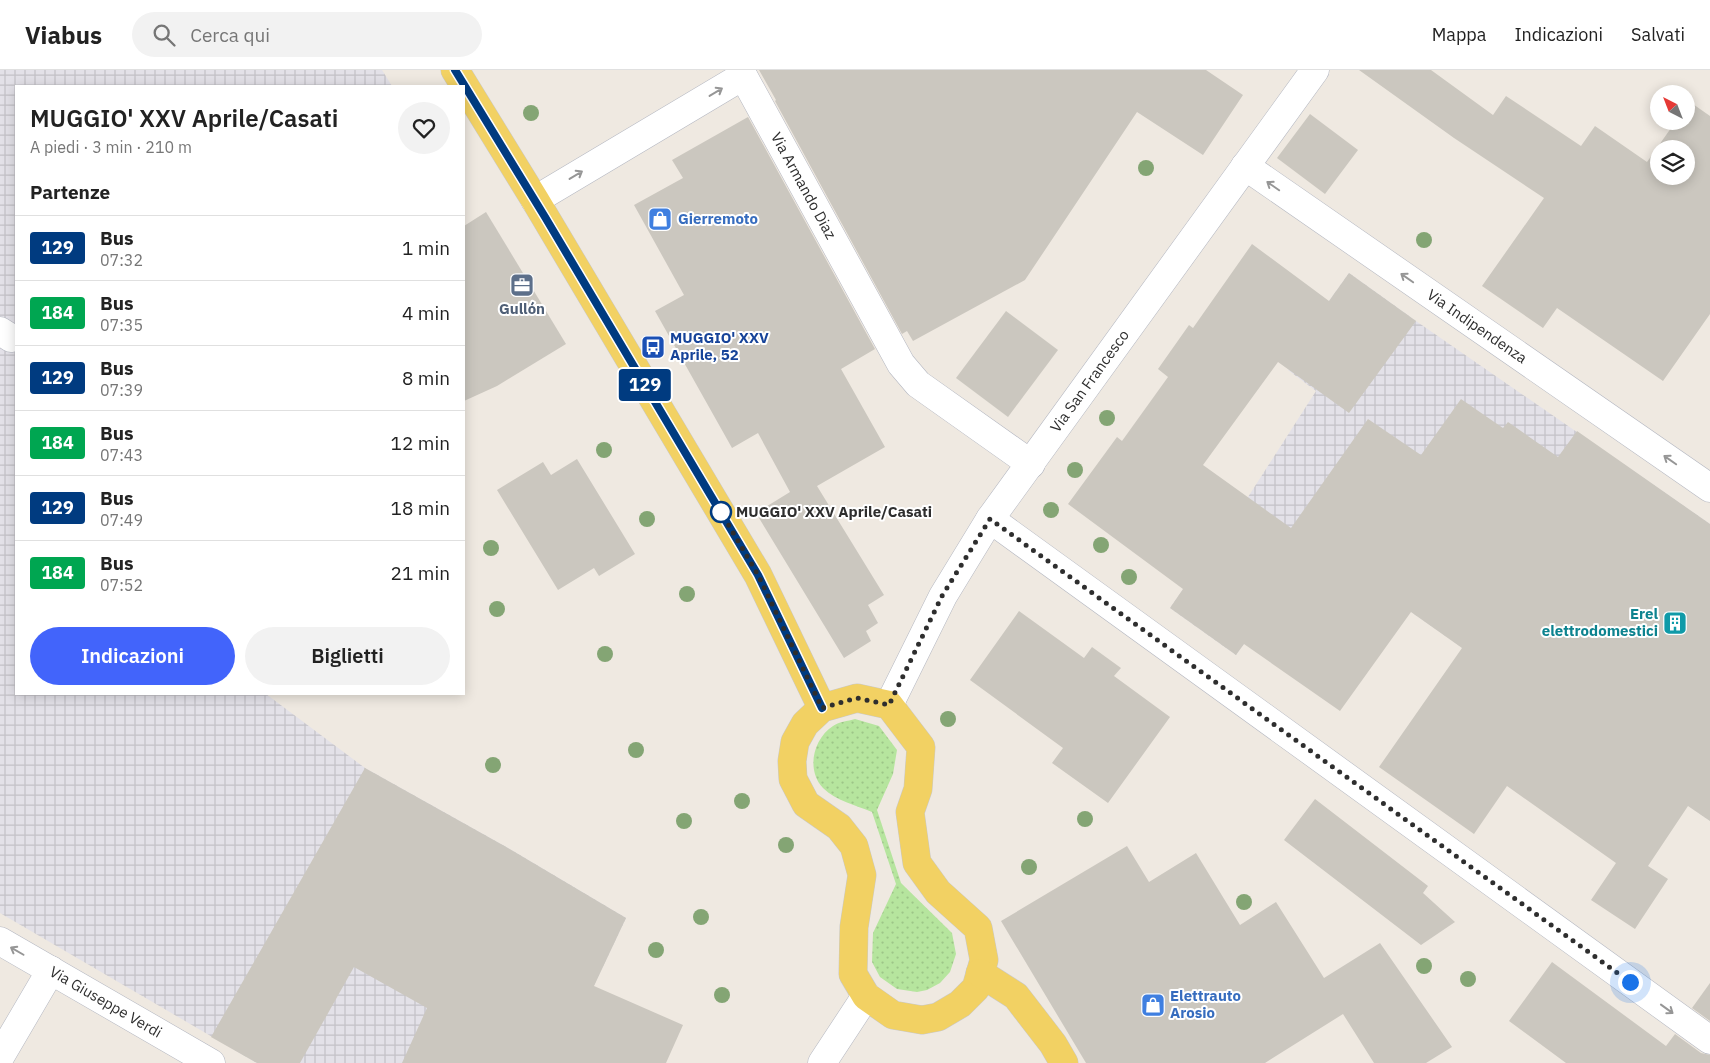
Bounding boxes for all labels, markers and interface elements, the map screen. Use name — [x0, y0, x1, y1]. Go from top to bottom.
search box — [132, 12, 482, 57]
text: Viabus — [25, 19, 102, 51]
icon: search — [150, 21, 178, 49]
text: Cerca qui — [190, 23, 270, 47]
text: Mappa — [1432, 23, 1486, 46]
text: Indicazioni — [1514, 23, 1603, 46]
text: Salvati — [1631, 23, 1685, 46]
north arrow — [1650, 85, 1695, 130]
map controls — [1650, 85, 1695, 185]
one-way arrow — [709, 87, 723, 97]
text: MUGGIO' XXV Aprile/Casati — [30, 102, 338, 134]
button: heart — [398, 102, 450, 154]
street label: Via Armando Diaz — [767, 129, 841, 242]
text: A piedi · 3 min · 210 m — [30, 137, 192, 157]
button: layers — [1650, 140, 1695, 185]
one-way arrow — [569, 169, 583, 179]
text: Partenze — [30, 180, 110, 204]
one-way arrow — [1266, 181, 1280, 191]
shop icon: Gierremoto — [647, 206, 673, 232]
place label: Gierremoto — [678, 209, 758, 228]
text: Bus — [100, 226, 134, 250]
text: 129 — [41, 236, 74, 259]
text: 1 min — [402, 236, 450, 260]
text: 07:32 — [100, 250, 143, 270]
office icon: Gullón — [509, 272, 535, 298]
one-way arrow — [1400, 273, 1414, 283]
street label: Via Indipendenza — [1423, 285, 1531, 367]
text: Bus — [100, 291, 134, 315]
place label: Gullón — [499, 299, 545, 318]
text: 184 — [41, 301, 74, 324]
text: 4 min — [402, 301, 450, 325]
text: 07:35 — [100, 315, 143, 335]
street label: Via San Francesco — [1046, 326, 1133, 436]
place label: MUGGIO' XXV Aprile, 52 — [670, 328, 769, 364]
bus stop icon: MUGGIO' XXV Aprile, 52 — [640, 334, 666, 360]
text: Bus — [100, 356, 134, 380]
text: 129 — [41, 366, 74, 389]
text: 8 min — [402, 366, 450, 390]
line badge: 129 — [616, 369, 674, 401]
text: 129 — [629, 373, 661, 396]
text: 07:39 — [100, 380, 143, 400]
text: Bus — [100, 421, 134, 445]
text: 184 — [41, 431, 74, 454]
text: 12 min — [391, 431, 450, 455]
text: 07:43 — [100, 445, 143, 465]
one-way arrow — [1663, 455, 1677, 465]
text: Bus — [100, 486, 134, 510]
text: 129 — [41, 496, 74, 519]
text: 18 min — [391, 496, 450, 520]
marker: MUGGIO' XXV Aprile/Casati — [710, 501, 732, 523]
place label: MUGGIO' XXV Aprile/Casati — [736, 502, 932, 521]
text: 07:49 — [100, 510, 143, 530]
text: Bus — [100, 551, 134, 575]
text: 184 — [41, 561, 74, 584]
text: 21 min — [391, 561, 450, 585]
text: 07:52 — [100, 575, 143, 595]
place label: Erel elettrodomestici — [1542, 604, 1658, 640]
building icon: Erel elettrodomestici — [1662, 610, 1688, 636]
button: Indicazioni — [30, 627, 235, 685]
button: Biglietti — [245, 627, 450, 685]
one-way arrow — [10, 946, 25, 956]
street label: Via Giuseppe Verdi — [46, 962, 166, 1042]
your location — [1618, 970, 1643, 995]
place label: Elettrauto Arosio — [1170, 986, 1241, 1022]
shop icon: Elettrauto Arosio — [1140, 992, 1166, 1018]
one-way arrow — [1660, 1004, 1674, 1014]

